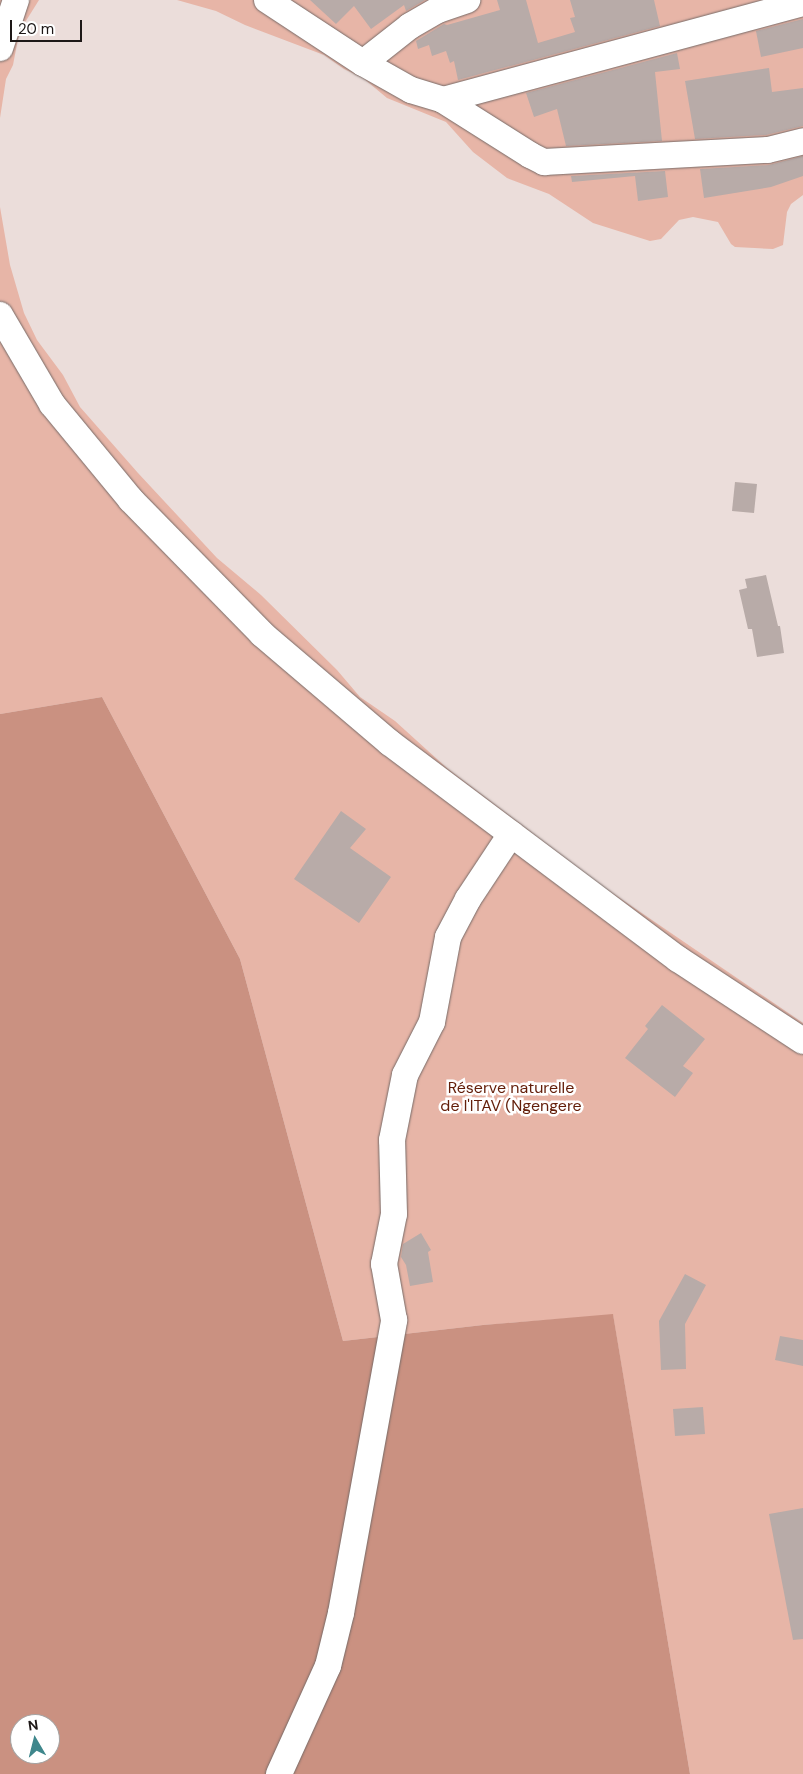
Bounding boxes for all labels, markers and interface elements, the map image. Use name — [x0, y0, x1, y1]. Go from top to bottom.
scale bar — [12, 10, 85, 42]
text: 20 m — [18, 19, 54, 39]
park label: Réserve naturelle de l'ITAV (Ngengere — [440, 1078, 582, 1116]
north arrow — [10, 1714, 60, 1764]
text: N — [27, 1716, 39, 1735]

